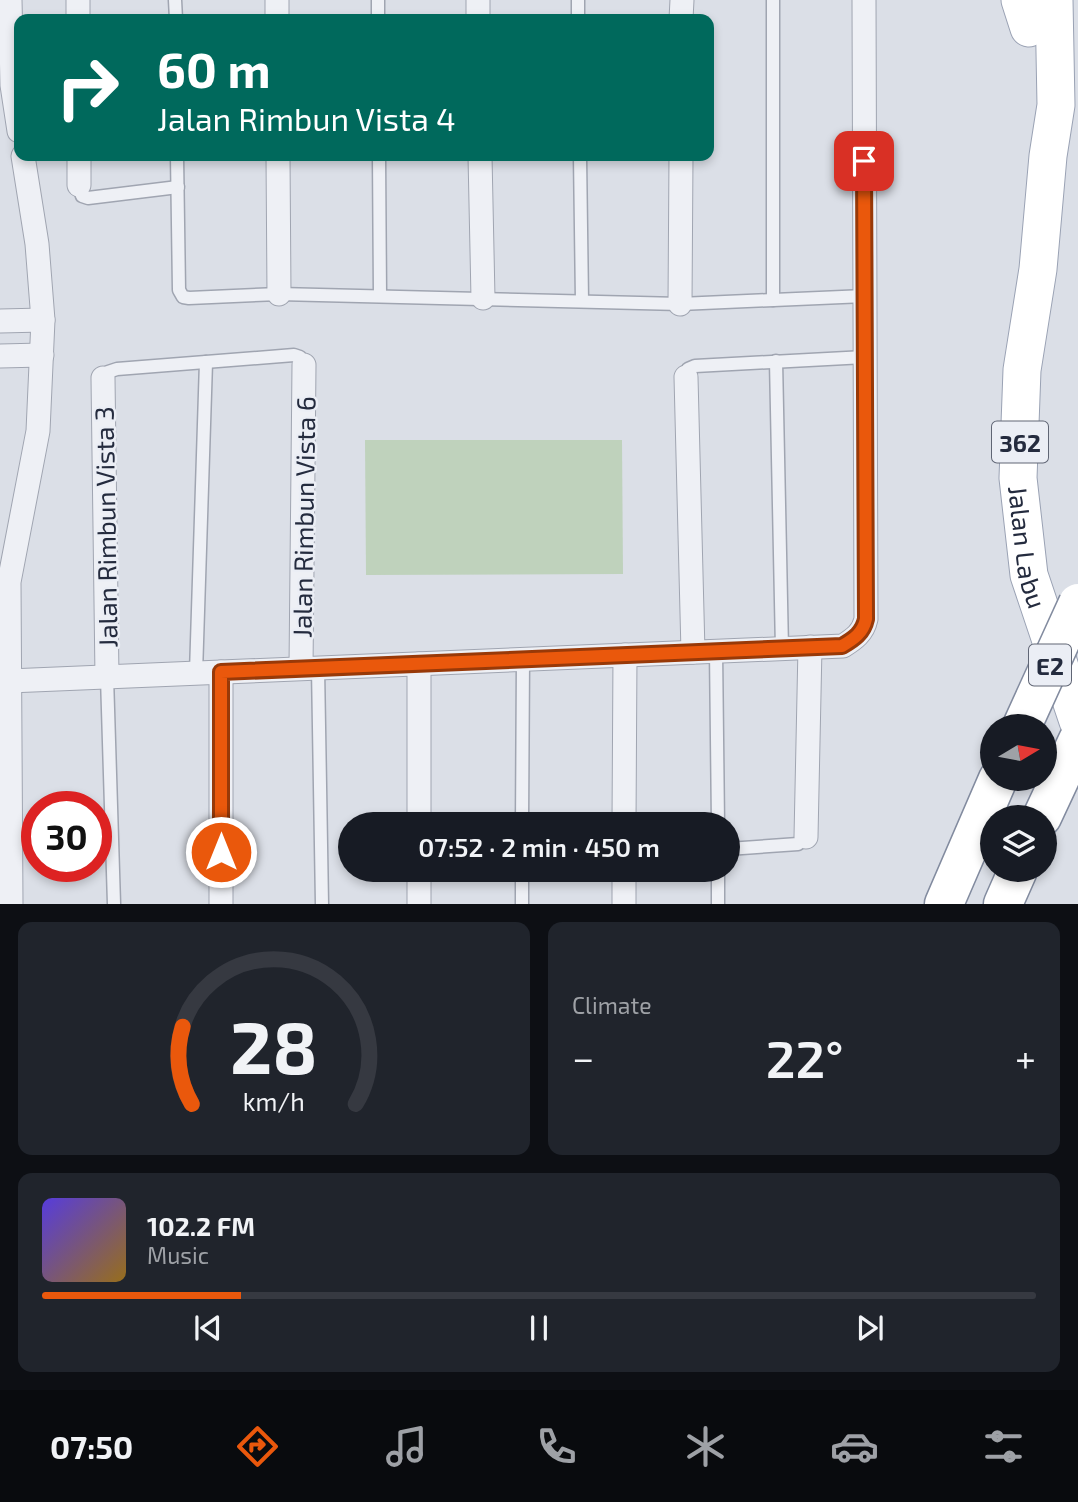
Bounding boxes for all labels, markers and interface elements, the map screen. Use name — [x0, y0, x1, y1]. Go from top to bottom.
text: 60 m — [157, 39, 271, 98]
icon: right — [42, 42, 133, 133]
text: Jalan Rimbun Vista 4 — [157, 99, 456, 137]
pin — [834, 131, 894, 191]
icon: arrive — [845, 142, 883, 180]
street label: Jalan Rimbun Vista 6 — [285, 396, 321, 638]
street label: Jalan Rimbun Vista 3 — [87, 406, 123, 648]
road number: 362 — [992, 422, 1048, 462]
street label: Jalan Labu — [1003, 484, 1054, 612]
road number: E2 — [1029, 644, 1071, 686]
north arrow — [980, 714, 1057, 791]
map controls — [980, 714, 1057, 882]
speed limit sign: 30 — [21, 791, 112, 882]
button: layers — [980, 805, 1057, 882]
position arrow — [184, 815, 258, 889]
text: 07:52 · 2 min · 450 m — [418, 831, 660, 862]
text: Climate — [572, 991, 652, 1019]
text: 28 — [230, 1002, 318, 1090]
text: 22° — [766, 1026, 844, 1088]
text: − — [572, 1034, 594, 1080]
text: + — [1015, 1034, 1036, 1080]
text: km/h — [243, 1086, 305, 1116]
text: 102.2 FM — [147, 1210, 255, 1241]
text: Music — [147, 1241, 209, 1269]
icon: previous — [189, 1309, 227, 1347]
icon: pause — [520, 1309, 558, 1347]
icon: next — [851, 1309, 889, 1347]
icon: directions — [233, 1422, 282, 1471]
icon: music — [382, 1422, 431, 1471]
icon: phone — [532, 1422, 581, 1471]
icon: climate — [681, 1422, 730, 1471]
icon: car — [830, 1422, 879, 1471]
icon: filters — [979, 1422, 1028, 1471]
text: 07:50 — [50, 1427, 133, 1465]

